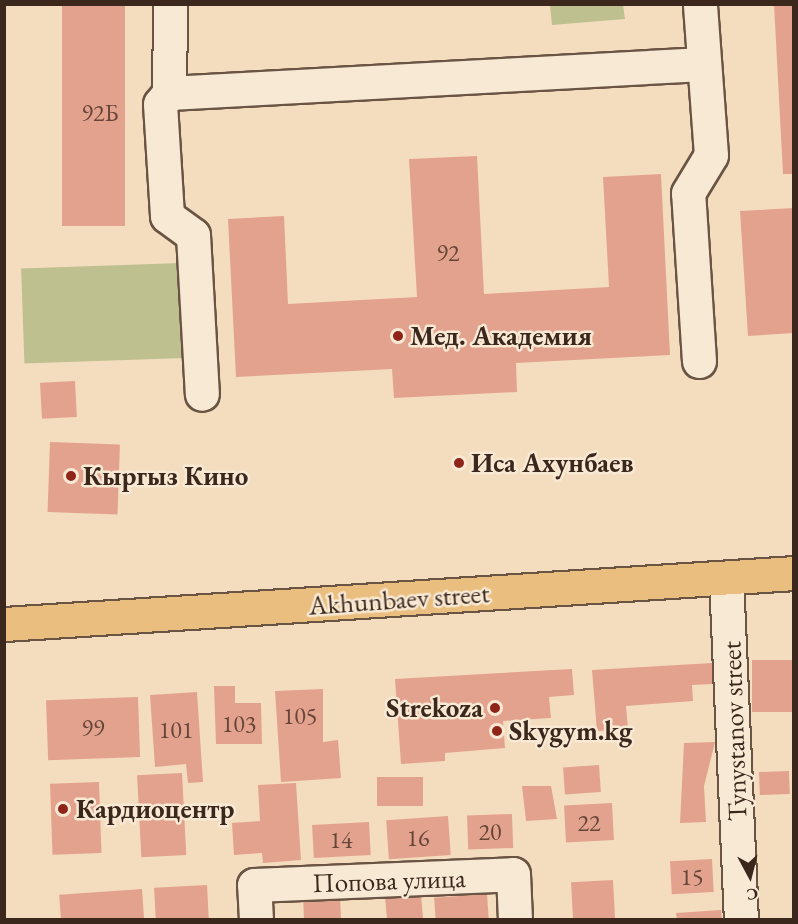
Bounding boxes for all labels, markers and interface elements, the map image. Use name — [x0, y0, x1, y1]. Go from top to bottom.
house number: 92Б — [81, 99, 119, 127]
house number: 92 — [436, 239, 460, 267]
place label: Мед. Академия — [410, 320, 592, 352]
marker: Мед. Академия — [391, 329, 405, 343]
place label: Иса Ахунбаев — [471, 447, 633, 479]
marker: Иса Ахунбаев — [452, 456, 466, 470]
place label: Кыргыз Кино — [83, 460, 248, 492]
marker: Кыргыз Кино — [64, 469, 78, 483]
street label: Akhunbaev street — [308, 577, 490, 621]
street label: Tynystanov street — [715, 640, 753, 822]
place label: Strekoza — [386, 692, 483, 724]
marker: Strekoza — [488, 701, 502, 715]
house number: 105 — [283, 702, 317, 730]
house number: 103 — [222, 710, 256, 738]
house number: 99 — [81, 714, 105, 742]
place label: Skygym.kg — [509, 715, 633, 747]
house number: 101 — [159, 716, 193, 744]
marker: Skygym.kg — [490, 724, 504, 738]
place label: Кардиоцентр — [76, 793, 234, 825]
marker: Кардиоцентр — [54, 800, 72, 818]
house number: 22 — [577, 809, 601, 837]
house number: 20 — [478, 818, 502, 846]
house number: 16 — [406, 824, 430, 852]
house number: 14 — [329, 826, 353, 854]
north arrow — [720, 846, 780, 906]
street label: Попова улица — [312, 861, 466, 899]
house number: 15 — [680, 863, 704, 891]
text: С — [745, 883, 759, 905]

